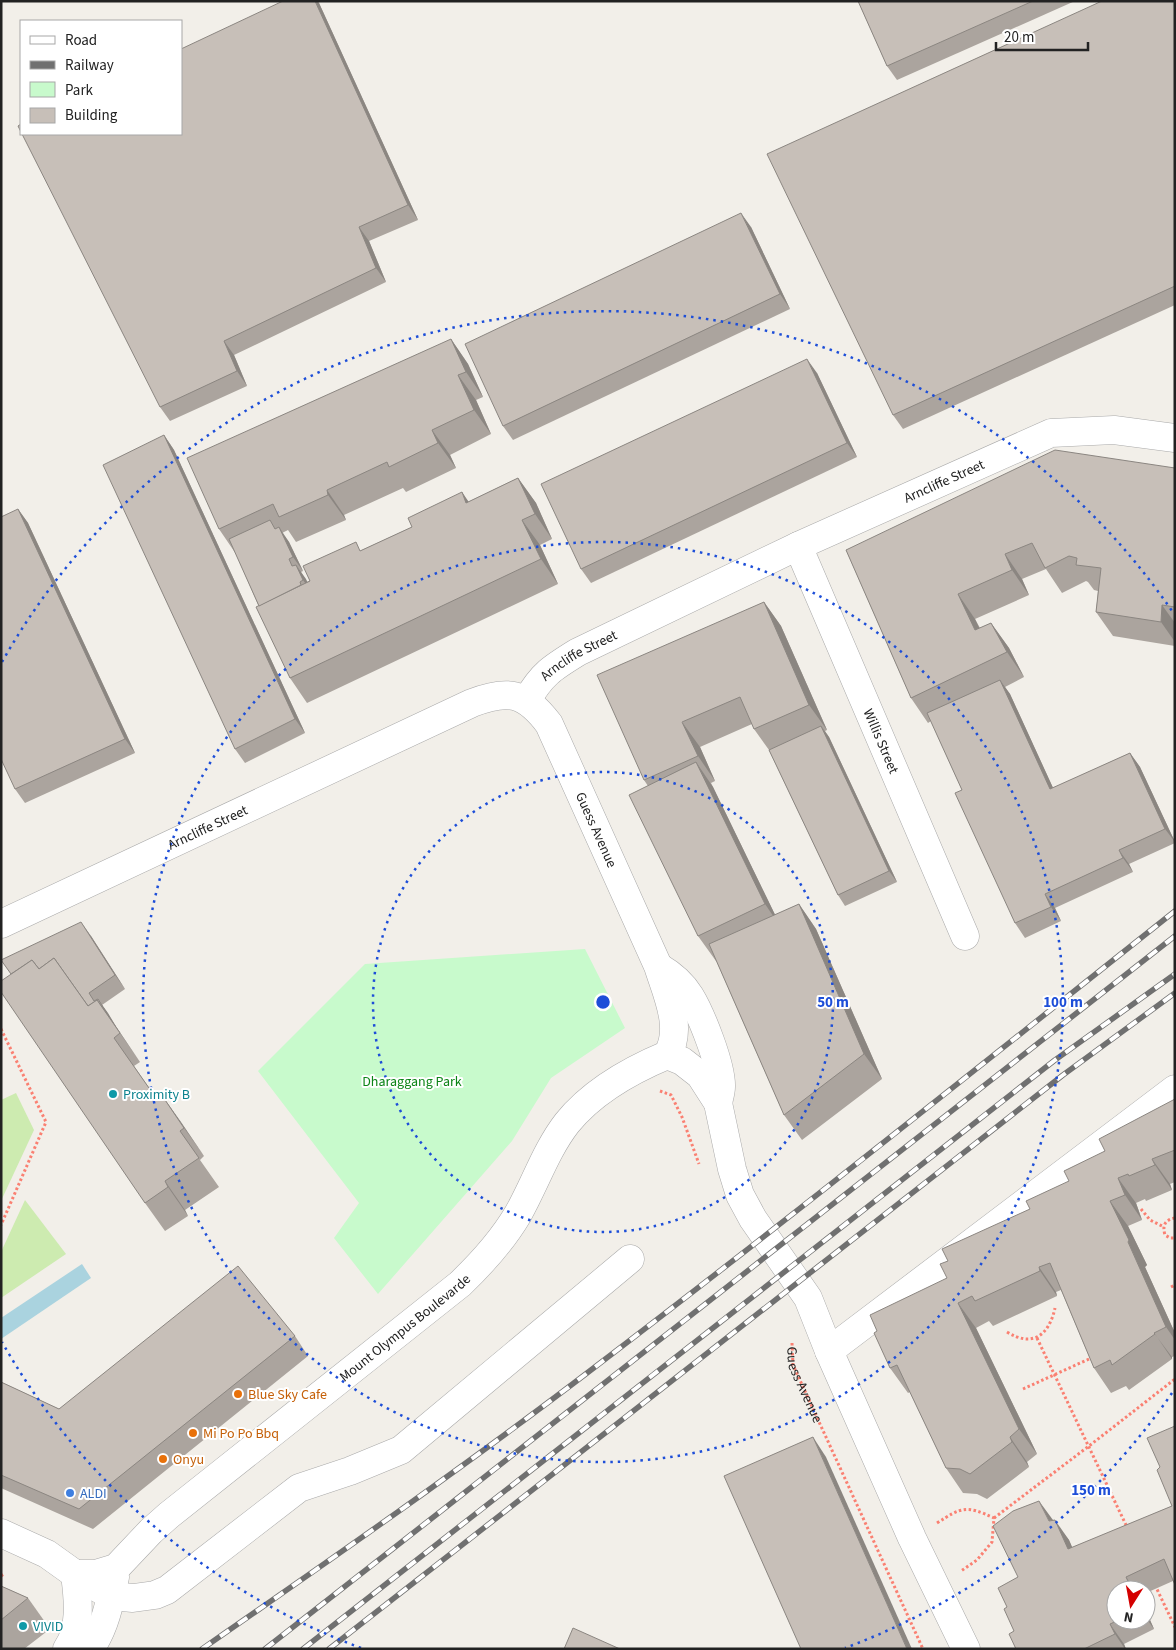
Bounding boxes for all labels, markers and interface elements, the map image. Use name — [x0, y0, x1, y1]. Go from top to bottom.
legend — [20, 20, 182, 135]
scale bar — [996, 20, 1088, 52]
text: 20 m — [1004, 27, 1034, 48]
text: Road — [65, 30, 97, 51]
text: Railway — [65, 55, 114, 76]
text: Park — [65, 80, 94, 101]
text: Building — [65, 105, 118, 126]
street label: Arncliffe Street — [901, 455, 988, 509]
street label: Arncliffe Street — [536, 626, 621, 686]
street label: Willis Street — [858, 706, 903, 777]
street label: Guess Avenue — [570, 789, 621, 871]
street label: Arncliffe Street — [164, 801, 251, 855]
text: 50 m — [817, 992, 849, 1013]
text: 100 m — [1043, 992, 1083, 1013]
centre of rings — [594, 993, 612, 1011]
park label: Dharaggang Park — [362, 1072, 462, 1092]
place label: Proximity B — [123, 1085, 190, 1105]
marker: Proximity B — [107, 1088, 119, 1100]
street label: Mount Olympus Boulevarde — [336, 1270, 476, 1387]
street label: Guess Avenue — [781, 1346, 827, 1426]
place label: Blue Sky Cafe — [248, 1385, 327, 1405]
marker: Blue Sky Cafe — [232, 1388, 244, 1400]
place label: Mi Po Po Bbq — [203, 1424, 279, 1444]
marker: Mi Po Po Bbq — [187, 1427, 199, 1439]
place label: Onyu — [173, 1450, 204, 1470]
marker: Onyu — [157, 1453, 169, 1465]
text: 150 m — [1071, 1480, 1111, 1501]
place label: ALDI — [80, 1484, 107, 1504]
marker: ALDI — [64, 1487, 76, 1499]
north arrow — [1106, 1580, 1156, 1630]
text: N — [1122, 1606, 1135, 1627]
place label: VIVID — [33, 1617, 63, 1637]
marker: VIVID — [17, 1620, 29, 1632]

